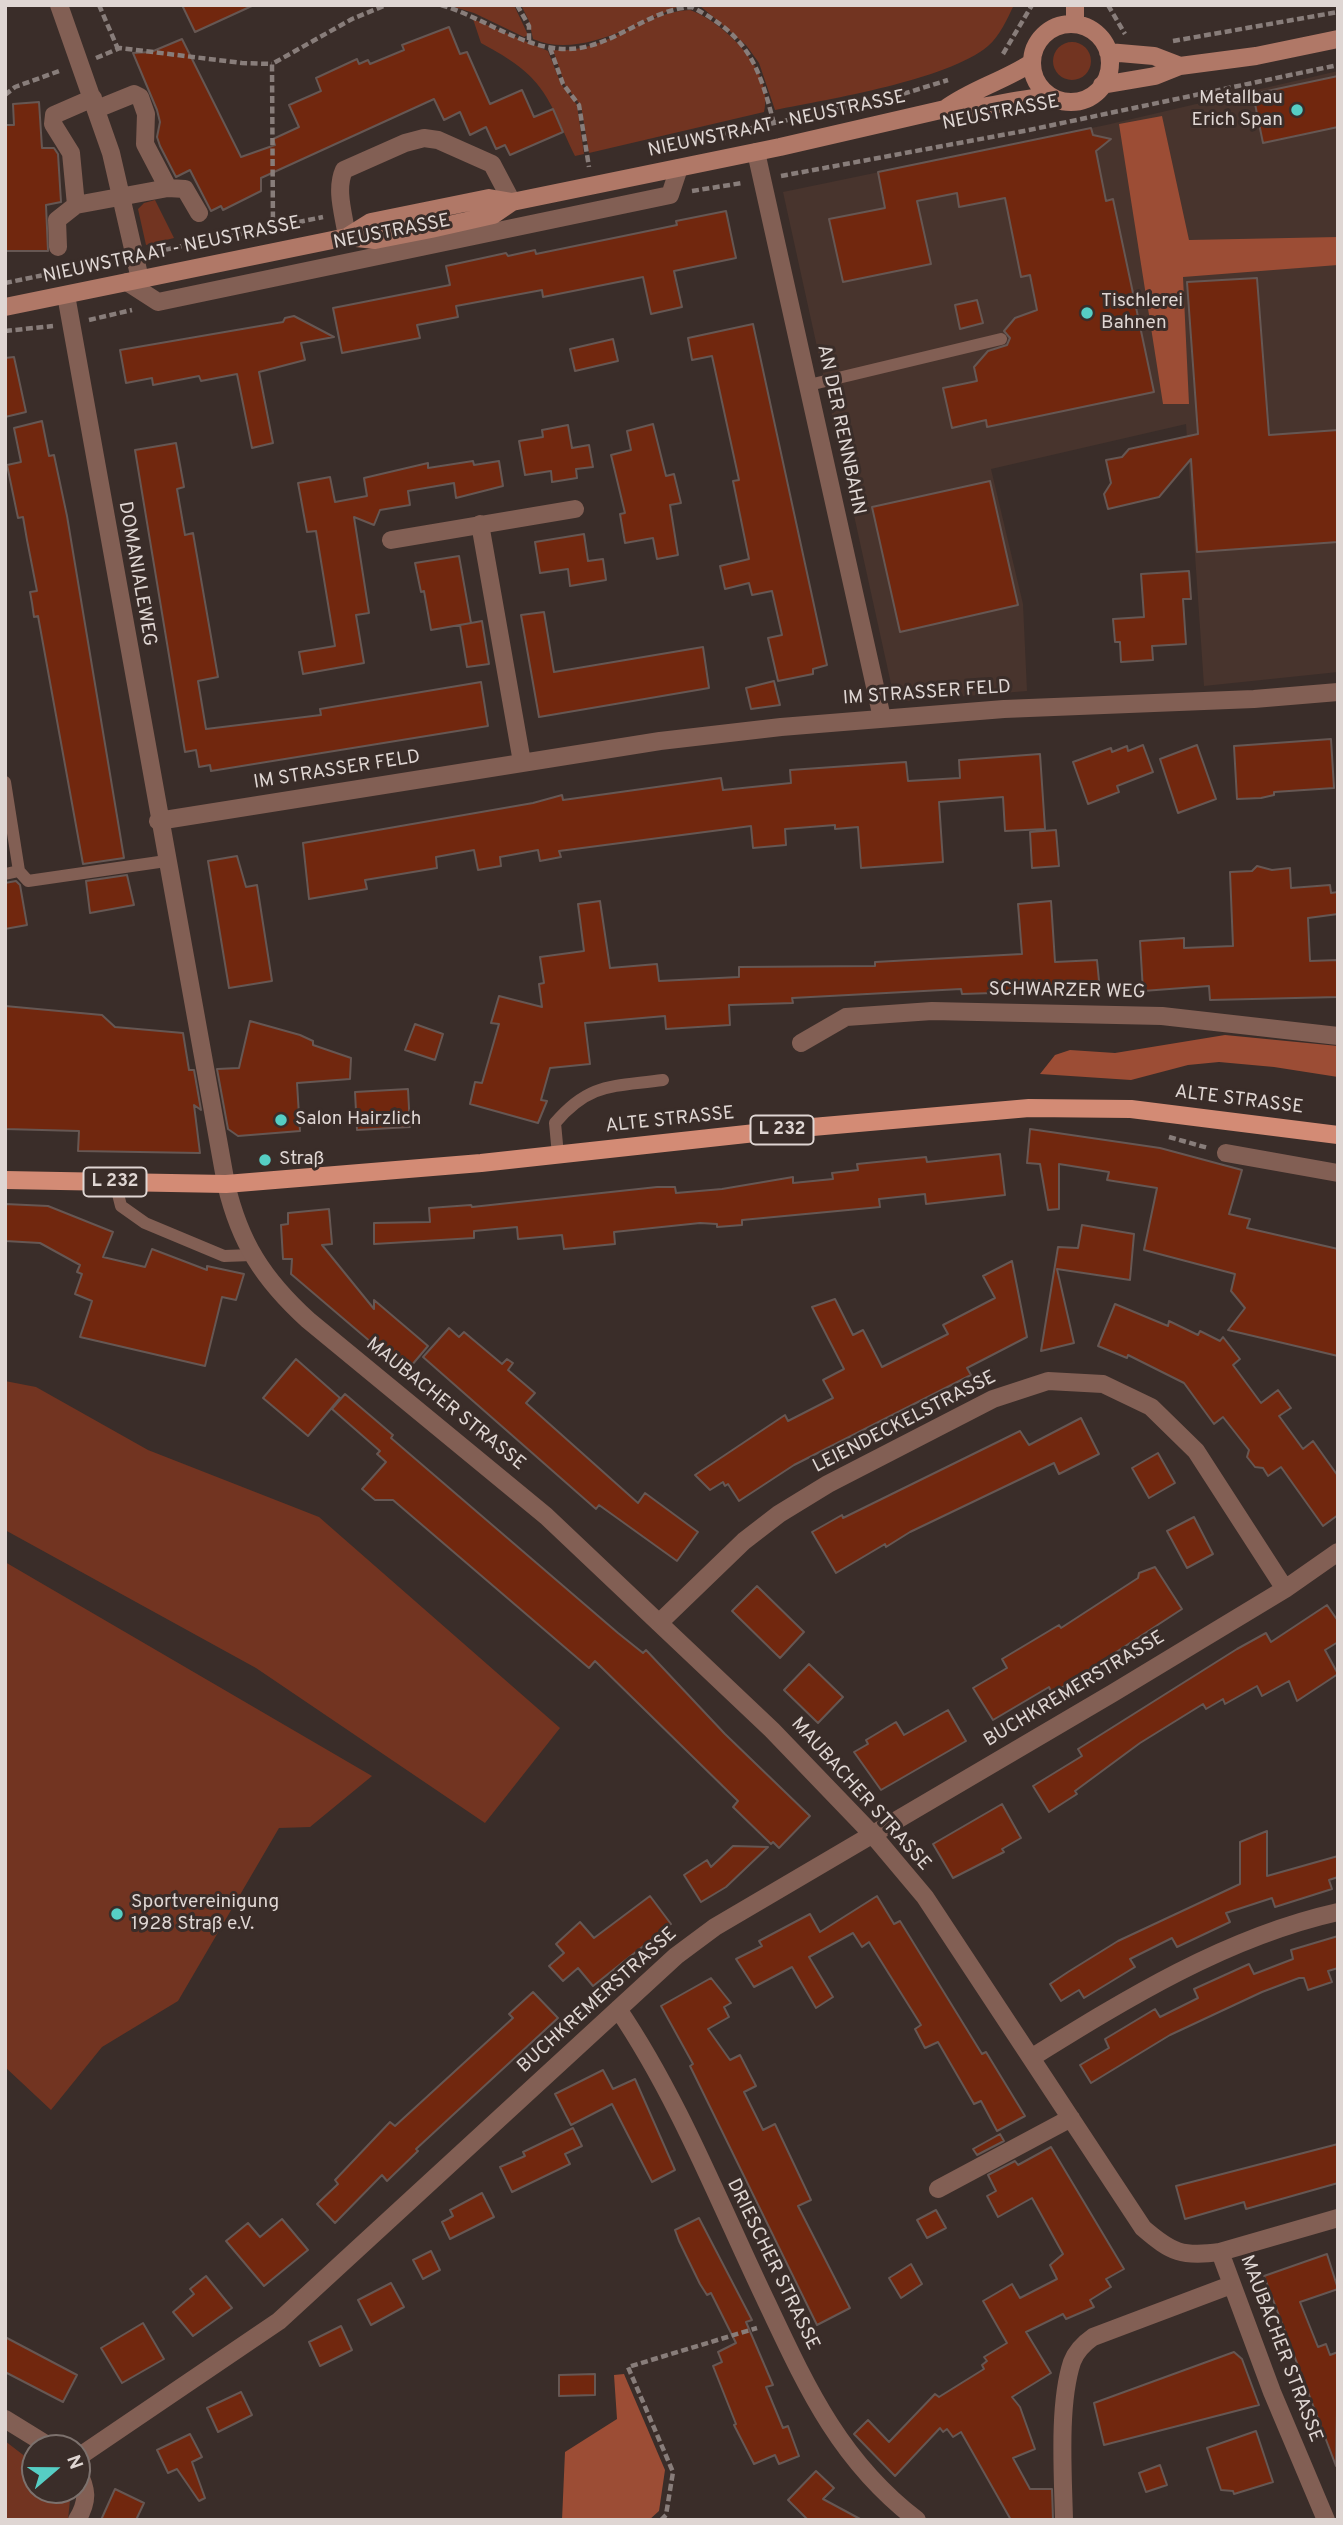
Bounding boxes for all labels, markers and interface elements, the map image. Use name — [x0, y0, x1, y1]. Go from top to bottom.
street label: NIEUWSTRAAT - NEUSTRASSE — [646, 87, 908, 163]
place label: Metallbau Erich Span — [1192, 88, 1283, 132]
street label: NEUSTRASSE — [941, 91, 1061, 137]
marker: Metallbau Erich Span — [1289, 102, 1305, 118]
street label: NEUSTRASSE — [332, 210, 452, 256]
street label: NIEUWSTRAAT - NEUSTRASSE — [41, 213, 303, 289]
place label: Tischlerei Bahnen — [1101, 291, 1183, 335]
marker: Tischlerei Bahnen — [1079, 305, 1095, 321]
street label: AN DER RENNBAHN — [811, 343, 869, 517]
street label: DOMANIALEWEG — [112, 500, 160, 648]
street label: IM STRASSER FELD — [842, 677, 1012, 711]
street label: IM STRASSER FELD — [252, 747, 422, 795]
street label: SCHWARZER WEG — [988, 979, 1146, 1005]
street label: ALTE STRASSE — [1173, 1082, 1305, 1120]
street label: ALTE STRASSE — [605, 1103, 735, 1139]
place label: Salon Hairzlich — [295, 1109, 421, 1131]
marker: Salon Hairzlich — [273, 1112, 289, 1128]
road number: L 232 — [750, 1115, 814, 1144]
place label: Straß — [279, 1149, 324, 1171]
marker: Straß — [257, 1152, 273, 1168]
road number: L 232 — [83, 1168, 146, 1196]
street label: MAUBACHER STRASSE — [361, 1334, 529, 1476]
street label: LEIENDECKELSTRASSE — [810, 1367, 1000, 1479]
street label: BUCHKREMERSTRASSE — [981, 1627, 1169, 1753]
street label: MAUBACHER STRASSE — [785, 1714, 935, 1876]
place label: Sportvereinigung 1928 Straß e.V. — [131, 1892, 279, 1936]
marker: Sportvereinigung 1928 Straß e.V. — [109, 1906, 125, 1922]
street label: BUCHKREMERSTRASSE — [514, 1923, 682, 2079]
street label: DRIESCHER STRASSE — [721, 2176, 823, 2354]
street label: MAUBACHER STRASSE — [1234, 2252, 1326, 2446]
north arrow — [21, 2434, 91, 2504]
text: N — [60, 2452, 87, 2473]

